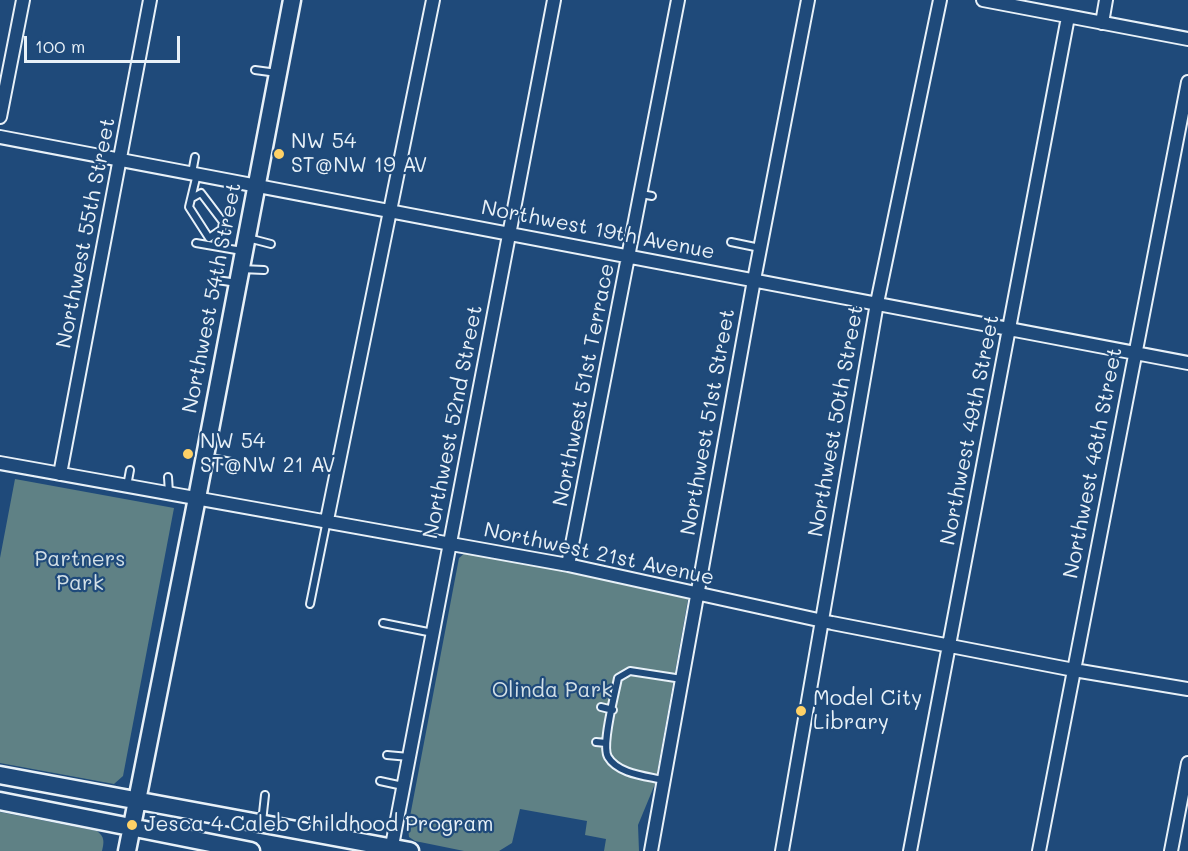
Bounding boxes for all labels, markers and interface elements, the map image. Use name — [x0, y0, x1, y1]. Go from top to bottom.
scale bar — [27, 24, 183, 62]
text: 100 m — [35, 34, 85, 58]
street label: Northwest 55th Street — [51, 116, 121, 350]
place label: NW 54 ST@NW 19 AV — [291, 129, 427, 179]
marker: NW 54 ST@NW 19 AV — [272, 147, 286, 161]
street label: Northwest 54th Street — [177, 181, 247, 415]
street label: Northwest 19th Avenue — [479, 195, 717, 265]
street label: Northwest 51st Terrace — [548, 261, 620, 509]
street label: Northwest 52nd Street — [418, 303, 488, 541]
street label: Northwest 50th Street — [803, 303, 869, 539]
street label: Northwest 51st Street — [676, 307, 740, 537]
street label: Northwest 49th Street — [935, 313, 1005, 547]
street label: Northwest 48th Street — [1058, 345, 1128, 581]
place label: NW 54 ST@NW 21 AV — [200, 429, 335, 479]
marker: NW 54 ST@NW 21 AV — [181, 447, 195, 461]
street label: Northwest 21st Avenue — [481, 517, 717, 591]
park label: Partners Park — [34, 547, 126, 597]
park label: Olinda Park — [492, 678, 612, 704]
place label: Model City Library — [813, 686, 922, 736]
marker: Model City Library — [794, 704, 808, 718]
place label: Jesca 4 Caleb Childhood Program — [144, 812, 493, 838]
marker: Jesca 4 Caleb Childhood Program — [125, 818, 139, 832]

